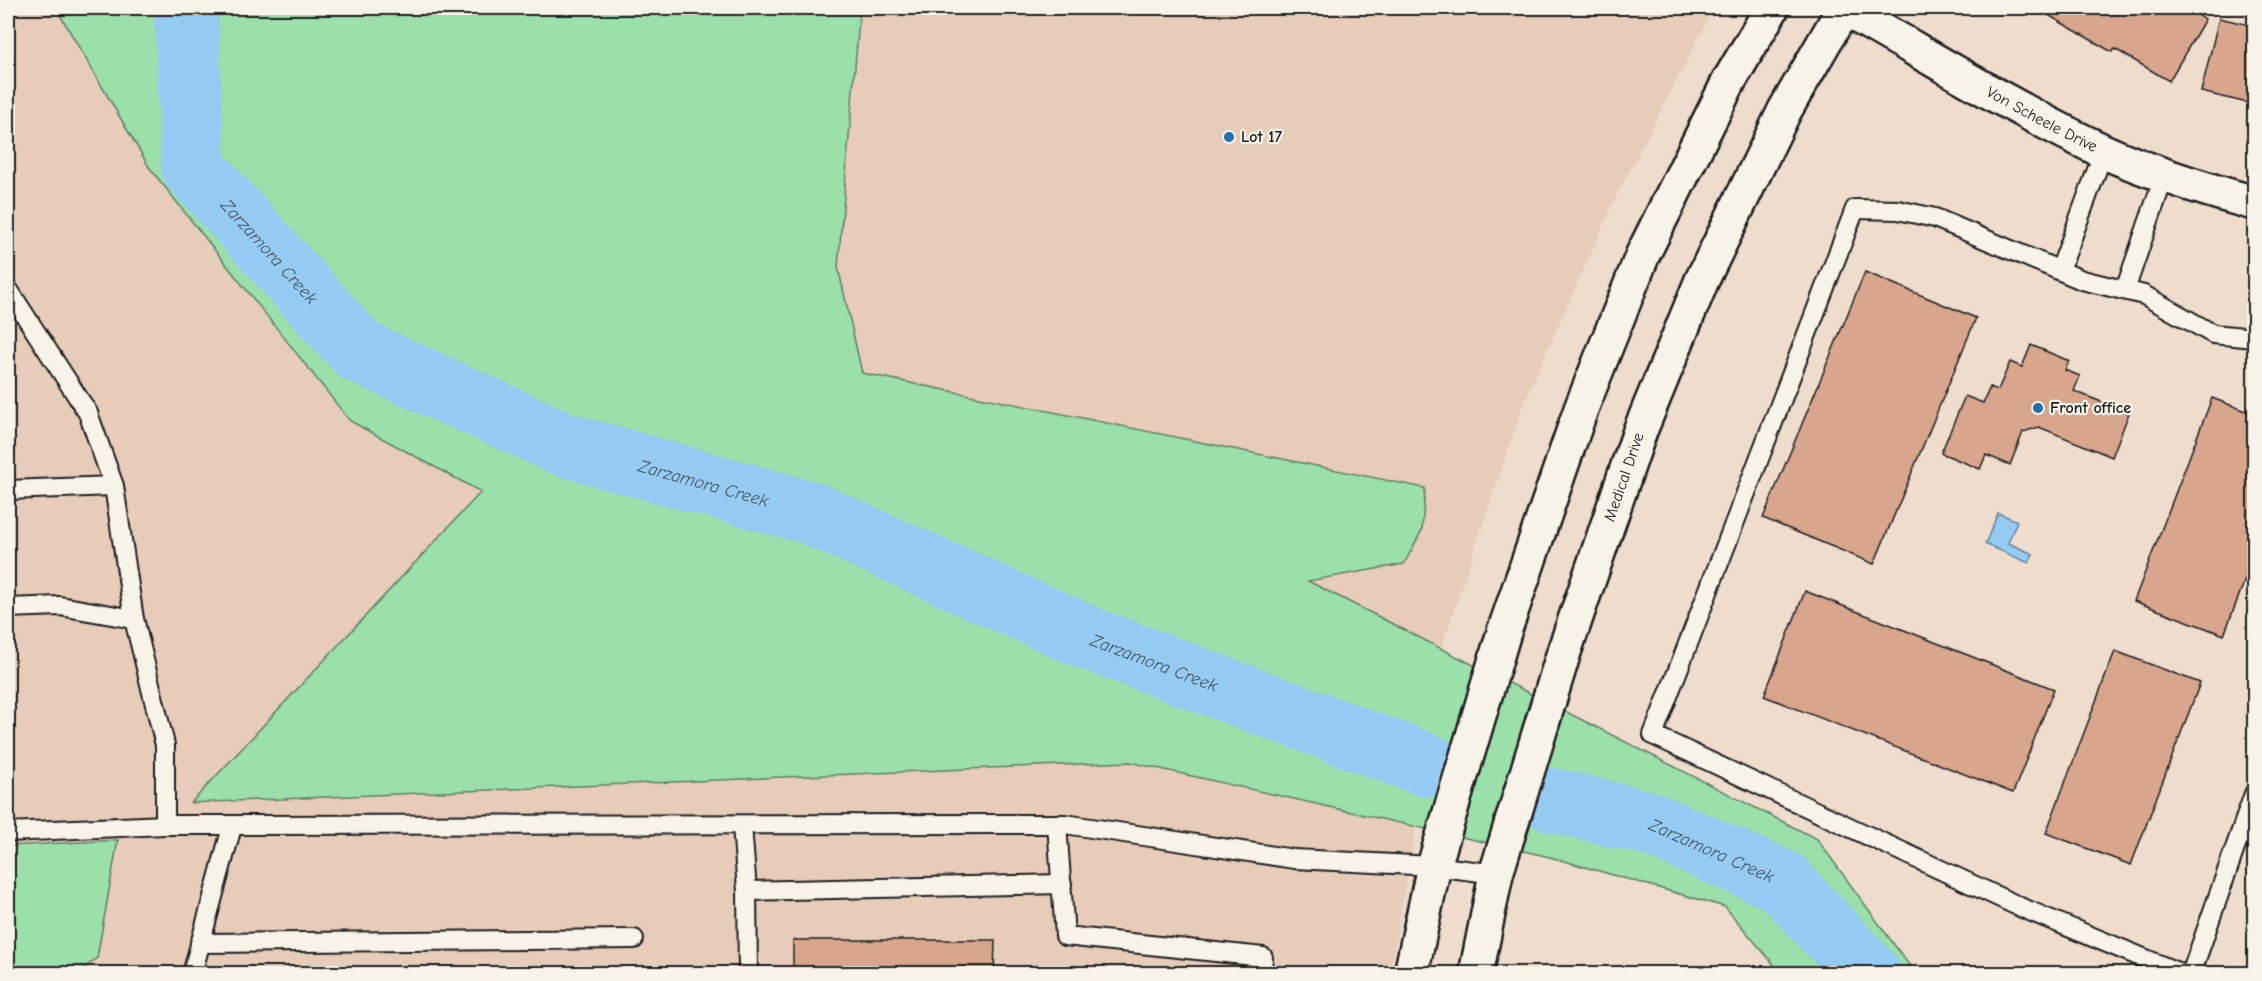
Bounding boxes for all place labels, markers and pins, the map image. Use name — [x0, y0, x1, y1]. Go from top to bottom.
place label: Lot 17 — [1241, 128, 1283, 146]
marker: Lot 17 — [1222, 130, 1236, 144]
place label: Front office — [2050, 399, 2131, 417]
marker: Front office — [2031, 401, 2045, 415]

